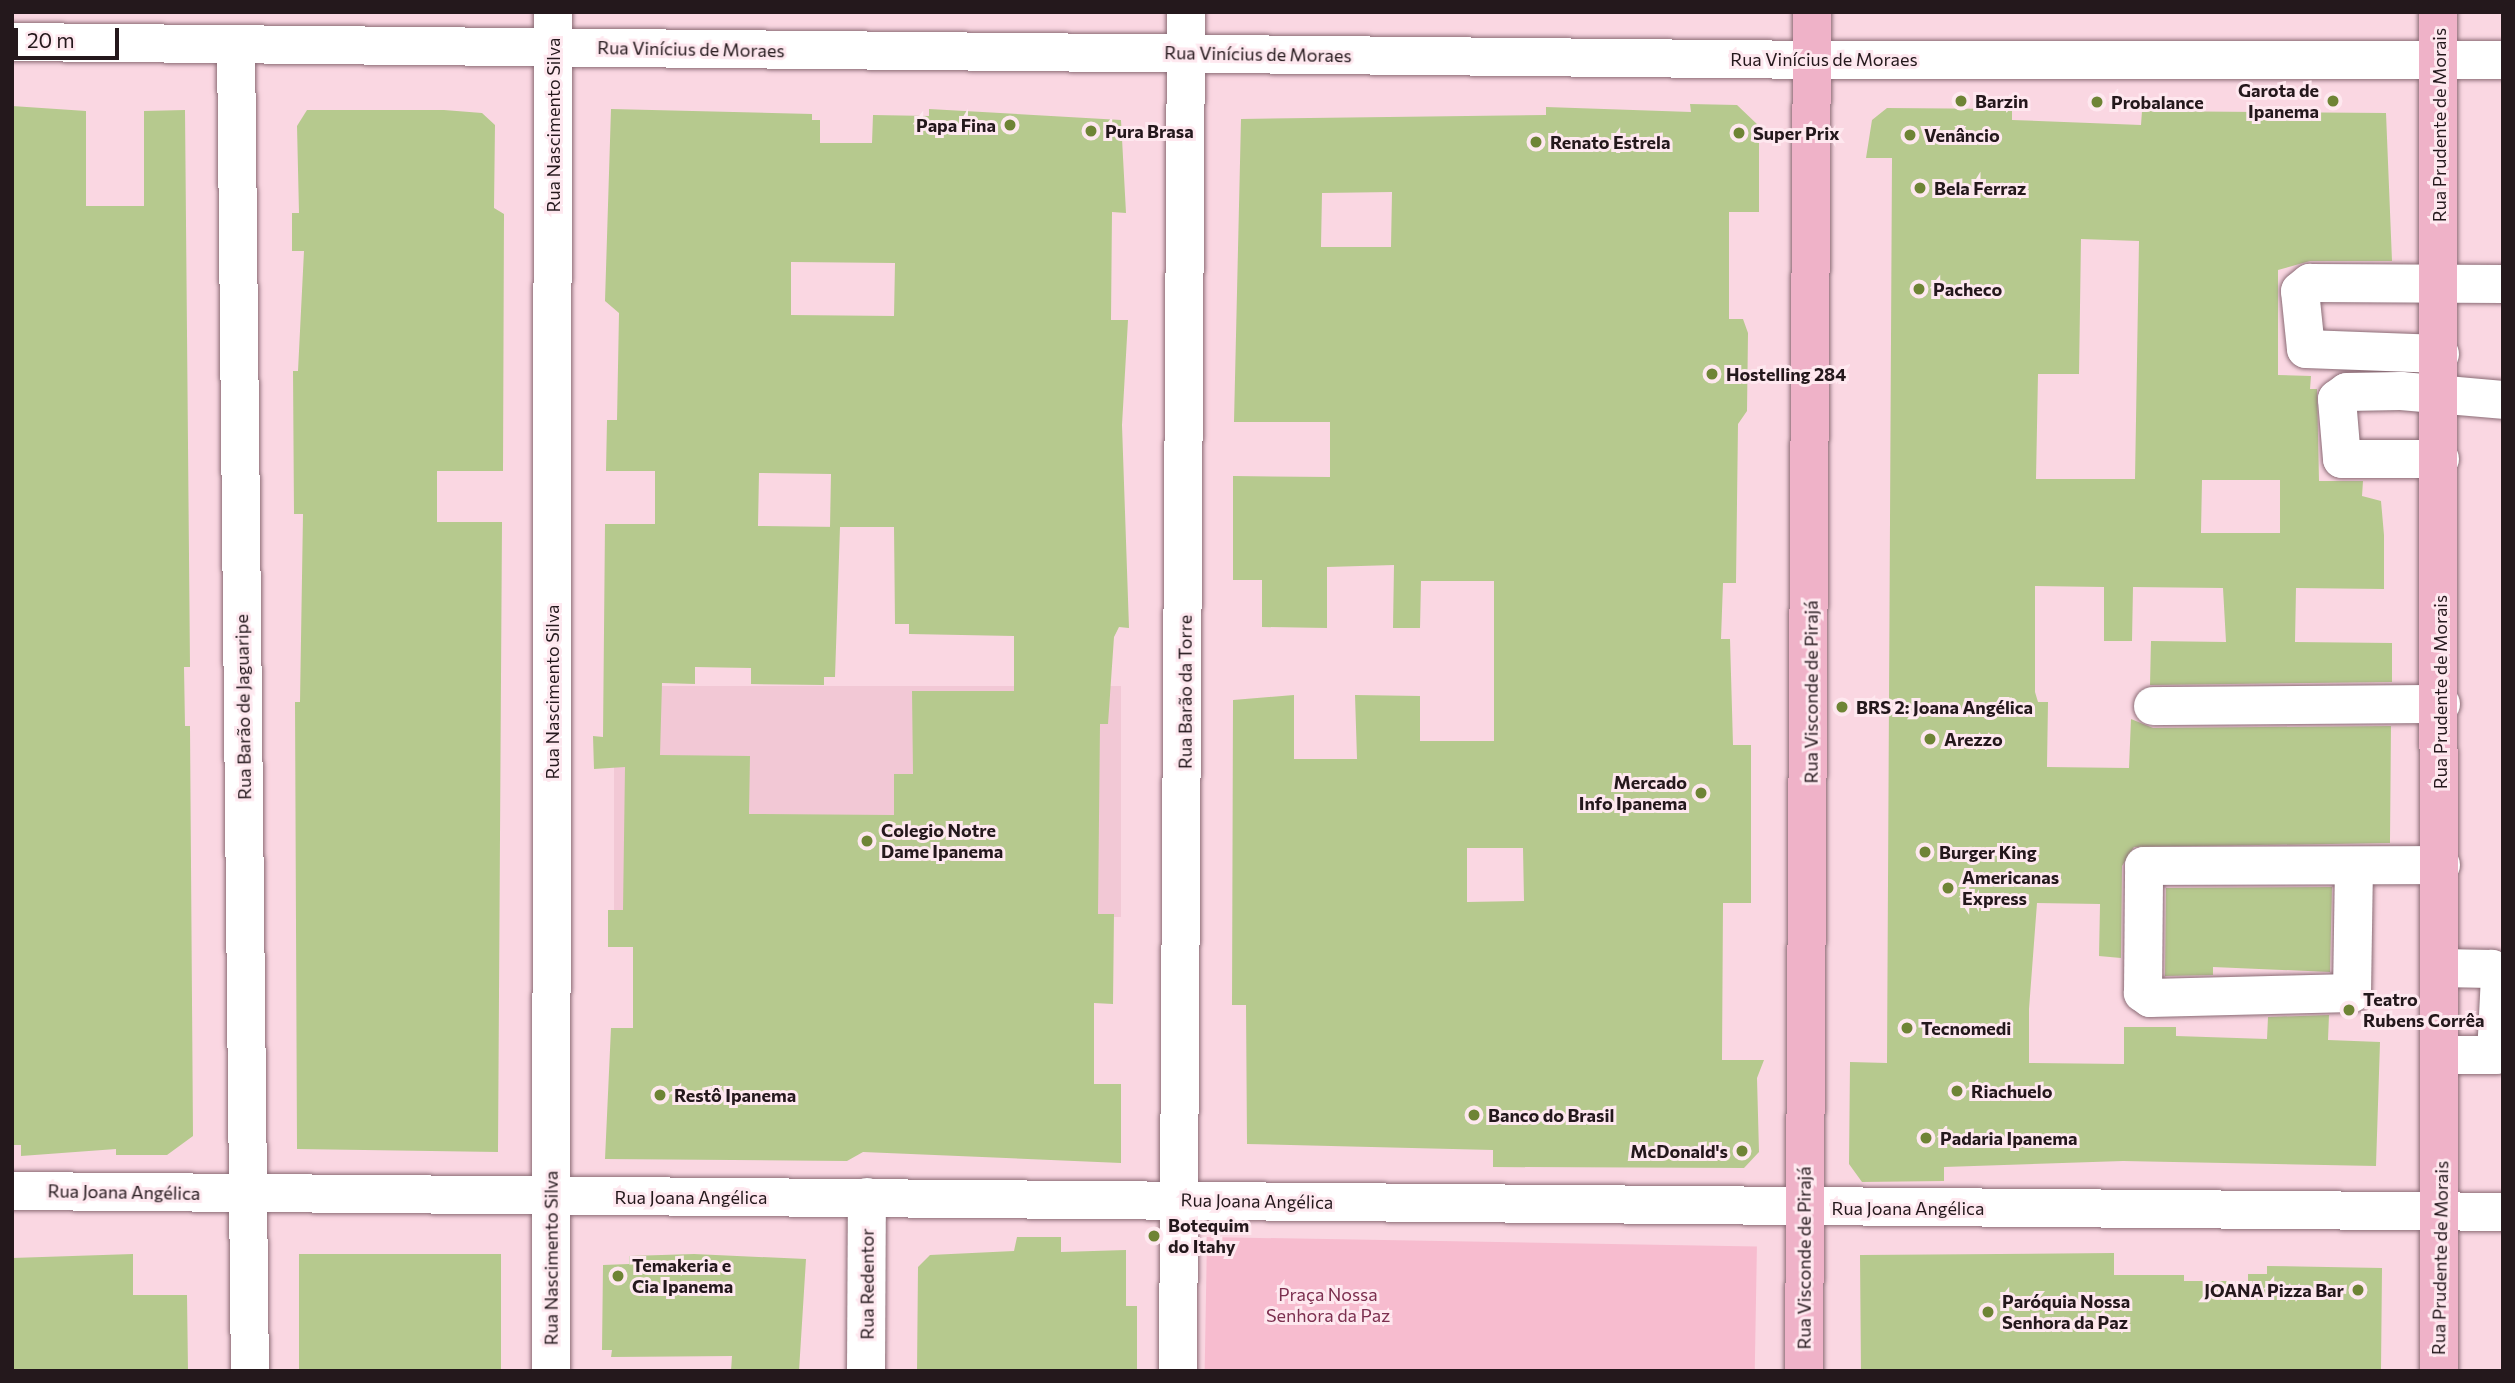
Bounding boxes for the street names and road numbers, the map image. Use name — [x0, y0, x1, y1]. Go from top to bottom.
street label: Rua Prudente de Morais — [2428, 28, 2450, 222]
street label: Rua Vinícius de Moraes — [597, 37, 785, 61]
street label: Rua Nascimento Silva — [542, 38, 564, 212]
street label: Rua Vinícius de Moraes — [1164, 42, 1352, 66]
street label: Rua Vinícius de Moraes — [1730, 48, 1918, 70]
street label: Rua Prudente de Morais — [2429, 595, 2451, 789]
street label: Rua Visconde de Pirajá — [1800, 601, 1822, 783]
street label: Rua Nascimento Silva — [541, 605, 563, 779]
street label: Rua Barão de Jaguaripe — [231, 614, 255, 800]
street label: Rua Barão da Torre — [1174, 615, 1196, 769]
street label: Rua Prudente de Morais — [2428, 1161, 2452, 1355]
street label: Rua Visconde de Pirajá — [1793, 1167, 1815, 1349]
street label: Rua Nascimento Silva — [540, 1171, 562, 1345]
street label: Rua Joana Angélica — [47, 1180, 201, 1204]
street label: Rua Joana Angélica — [615, 1186, 767, 1208]
street label: Rua Joana Angélica — [1180, 1189, 1334, 1213]
street label: Rua Joana Angélica — [1832, 1197, 1984, 1219]
street label: Rua Redentor — [856, 1228, 878, 1340]

